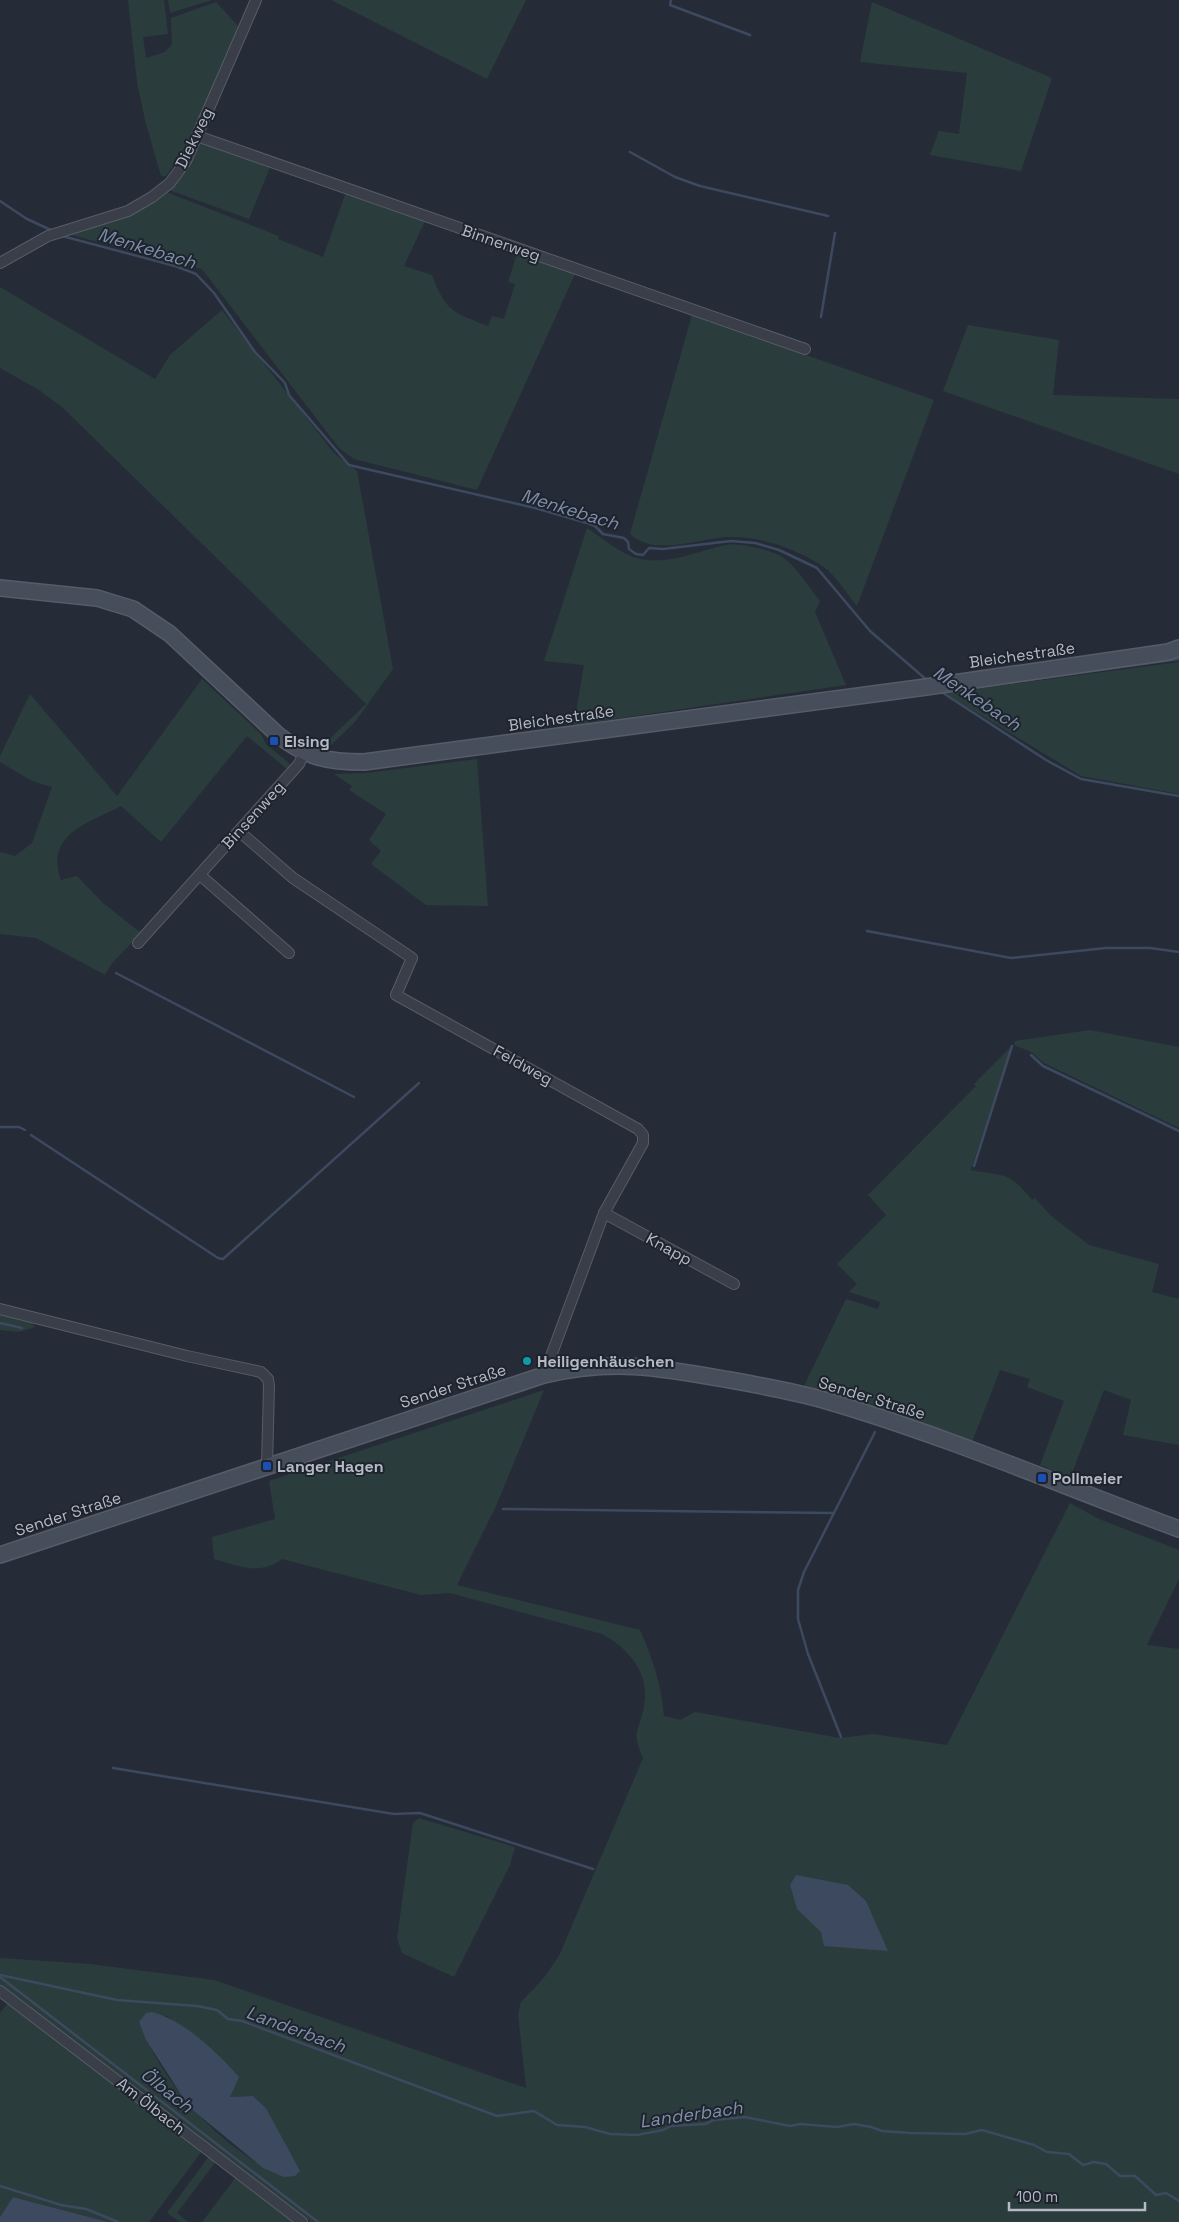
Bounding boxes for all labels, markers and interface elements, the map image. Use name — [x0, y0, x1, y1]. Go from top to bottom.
street label: Diekweg — [170, 104, 218, 172]
street label: Binnerweg — [459, 220, 543, 266]
water label: Menkebach — [96, 222, 199, 274]
water label: Menkebach — [519, 483, 622, 535]
street label: Bleichestraße — [968, 637, 1076, 673]
water label: Menkebach — [929, 660, 1026, 736]
street label: Bleichestraße — [507, 700, 615, 736]
place label: Elsing — [284, 731, 330, 752]
marker: Elsing — [268, 735, 280, 747]
street label: Binsenweg — [217, 777, 289, 853]
street label: Feldweg — [490, 1040, 556, 1090]
street label: Knapp — [642, 1228, 696, 1270]
place label: Heiligenhäuschen — [537, 1351, 674, 1372]
marker: Heiligenhäuschen — [521, 1355, 533, 1367]
street label: Sender Straße — [397, 1359, 509, 1413]
street label: Sender Straße — [816, 1372, 928, 1424]
place label: Langer Hagen — [277, 1456, 384, 1477]
marker: Langer Hagen — [261, 1460, 273, 1472]
place label: Pollmeier — [1052, 1468, 1123, 1489]
marker: Pollmeier — [1036, 1472, 1048, 1484]
street label: Sender Straße — [12, 1487, 124, 1541]
water label: Landerbach — [243, 2000, 350, 2058]
water label: Ölbach — [136, 2062, 198, 2118]
street label: Am Ölbach — [113, 2073, 189, 2139]
water label: Landerbach — [638, 2095, 745, 2133]
scale bar — [1009, 2180, 1145, 2212]
text: 100 m — [1016, 2187, 1058, 2206]

